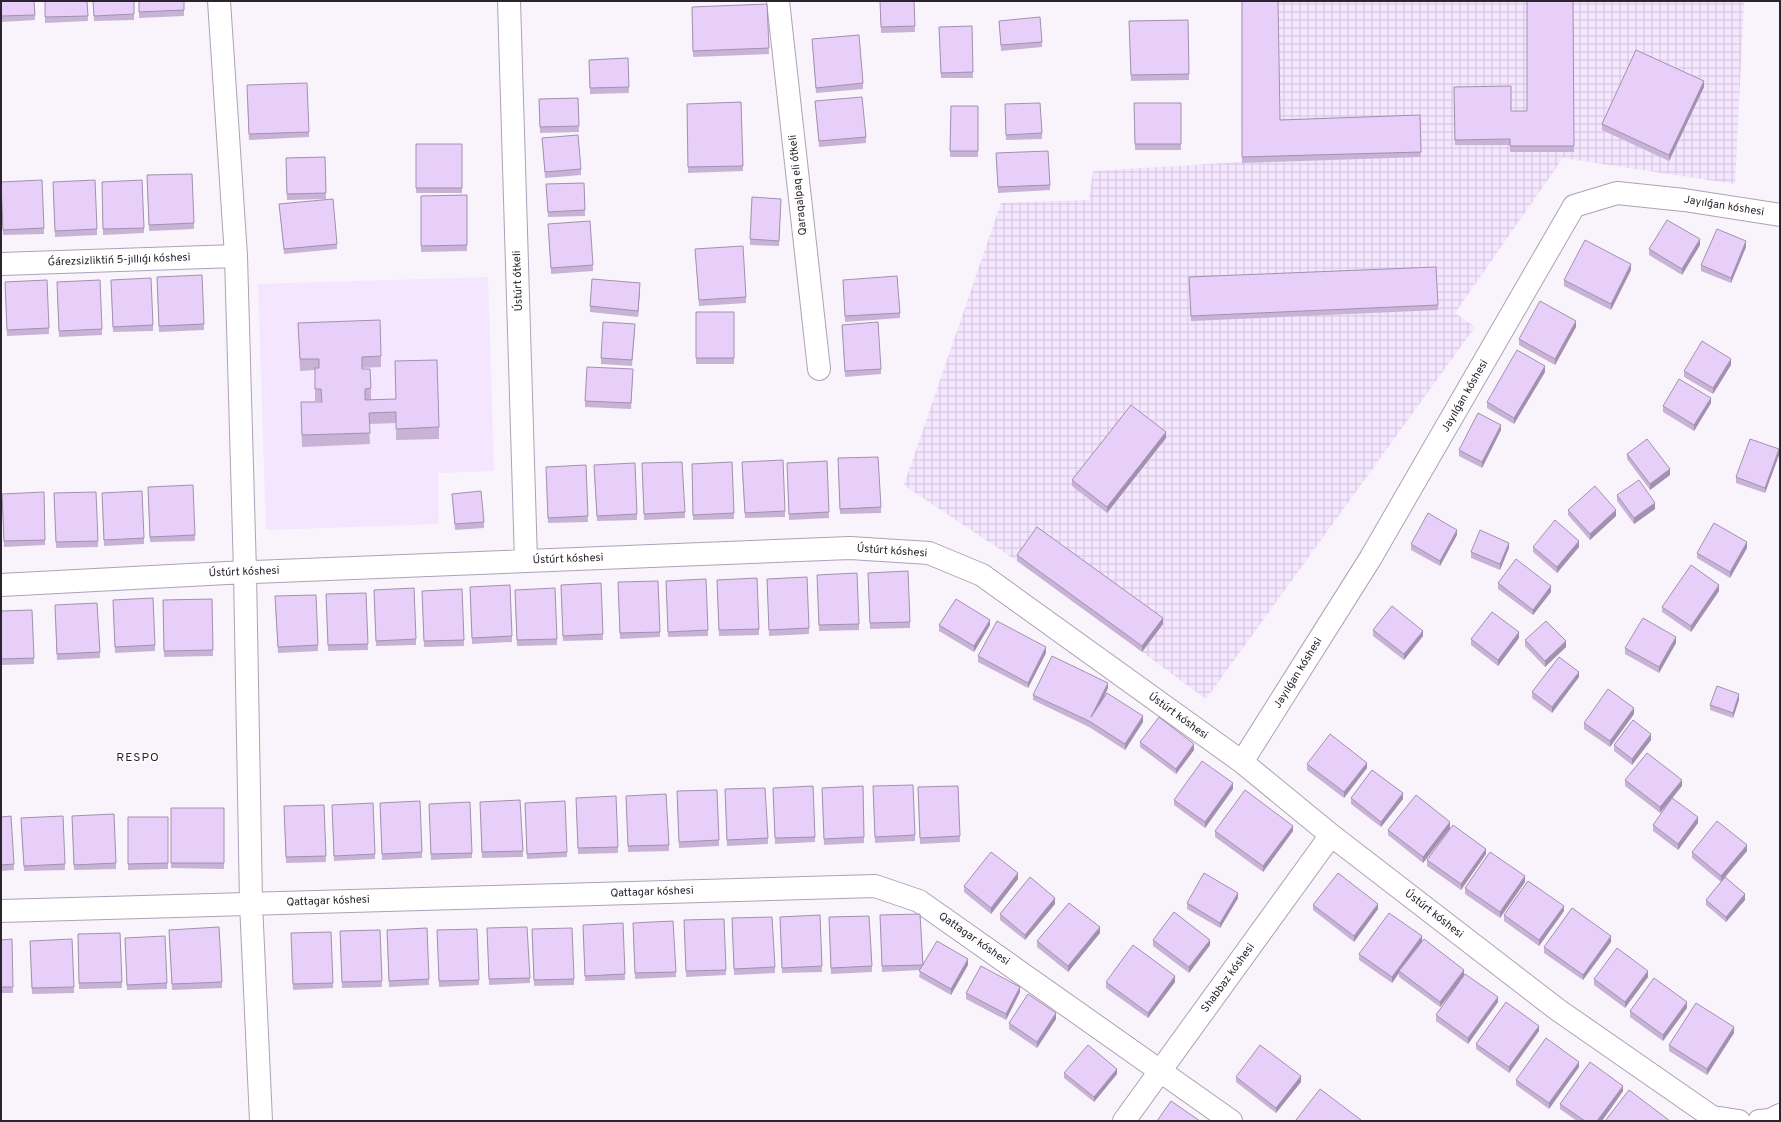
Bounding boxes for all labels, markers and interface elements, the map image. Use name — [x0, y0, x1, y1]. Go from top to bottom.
street label: Qaraqalpaq eli ótkeli — [786, 134, 810, 236]
street label: Jayılǵan kóshesi — [1683, 193, 1765, 219]
street label: Ǵárezsizliktiń 5-jıllıǵı kóshesi — [47, 250, 191, 269]
street label: Ústúrt ótkeli — [509, 250, 526, 312]
street label: Jayılǵan kóshesi — [1439, 357, 1491, 435]
street label: Ústúrt kóshesi — [856, 541, 928, 560]
street label: Ústúrt kóshesi — [532, 550, 604, 567]
street label: Ústúrt kóshesi — [208, 563, 280, 580]
street label: Jayılǵan kóshesi — [1271, 635, 1325, 711]
street label: Ústúrt kóshesi — [1145, 689, 1211, 742]
district label: RESPO — [116, 750, 160, 766]
street label: Qattagar kóshesi — [610, 884, 694, 900]
street label: Ústúrt kóshesi — [1402, 886, 1467, 941]
street label: Qattagar kóshesi — [286, 893, 370, 909]
street label: Qattagar kóshesi — [936, 909, 1012, 969]
street label: Shabbaz kóshesi — [1198, 941, 1258, 1015]

